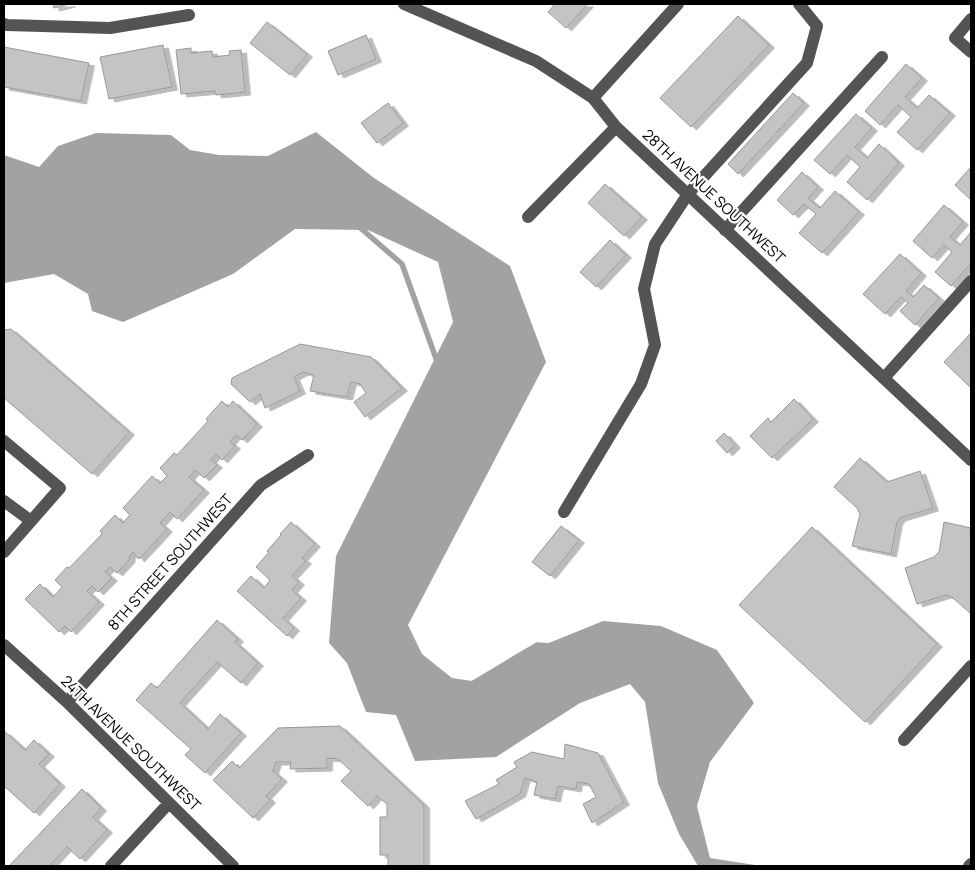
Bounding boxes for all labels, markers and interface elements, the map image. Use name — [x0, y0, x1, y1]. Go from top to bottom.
street label: 28TH AVENUE SOUTHWEST — [638, 124, 790, 268]
street label: 8TH STREET SOUTHWEST — [103, 489, 237, 635]
street label: 24TH AVENUE SOUTHWEST — [56, 670, 206, 816]

